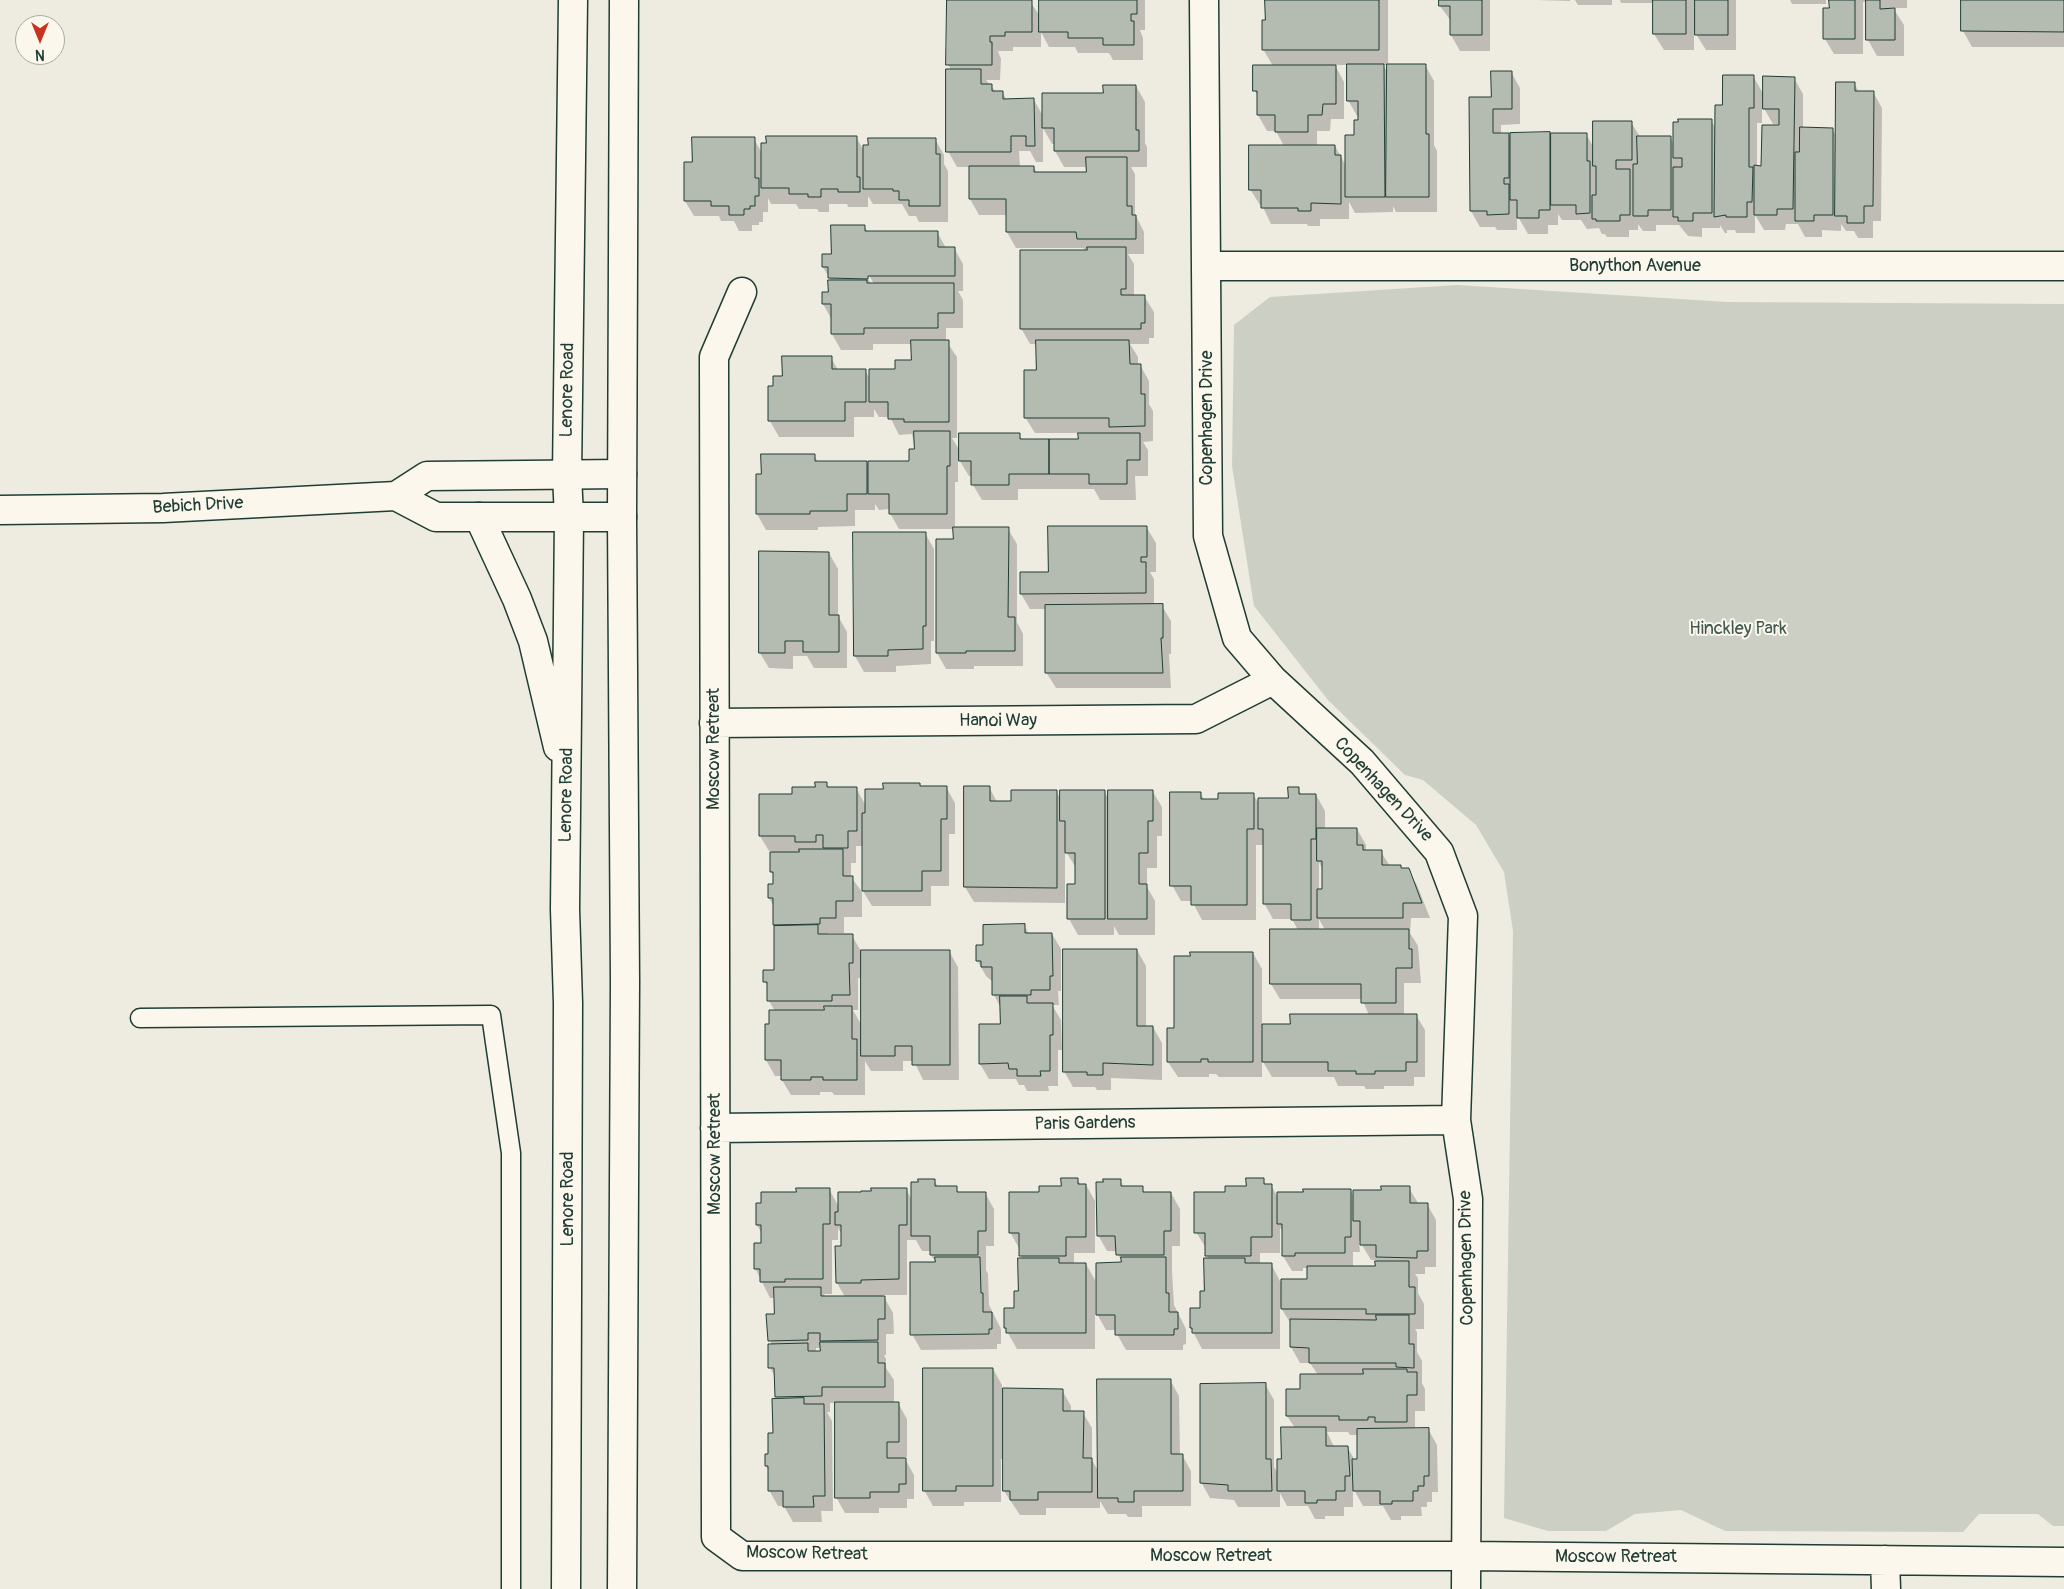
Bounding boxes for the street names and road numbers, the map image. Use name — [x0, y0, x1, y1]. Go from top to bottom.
street label: Bonython Avenue — [1569, 255, 1701, 277]
street label: Lenore Road — [556, 342, 580, 438]
street label: Copenhagen Drive — [1196, 350, 1218, 486]
street label: Bebich Drive — [152, 493, 244, 519]
street label: Moscow Retreat — [703, 688, 725, 810]
street label: Hanoi Way — [959, 710, 1037, 732]
street label: Copenhagen Drive — [1329, 733, 1437, 847]
street label: Lenore Road — [555, 747, 579, 843]
street label: Moscow Retreat — [704, 1093, 726, 1215]
street label: Paris Gardens — [1034, 1112, 1136, 1136]
street label: Lenore Road — [557, 1151, 579, 1247]
street label: Copenhagen Drive — [1455, 1190, 1479, 1326]
street label: Moscow Retreat — [746, 1542, 868, 1566]
street label: Moscow Retreat — [1150, 1545, 1272, 1567]
street label: Moscow Retreat — [1555, 1546, 1677, 1568]

